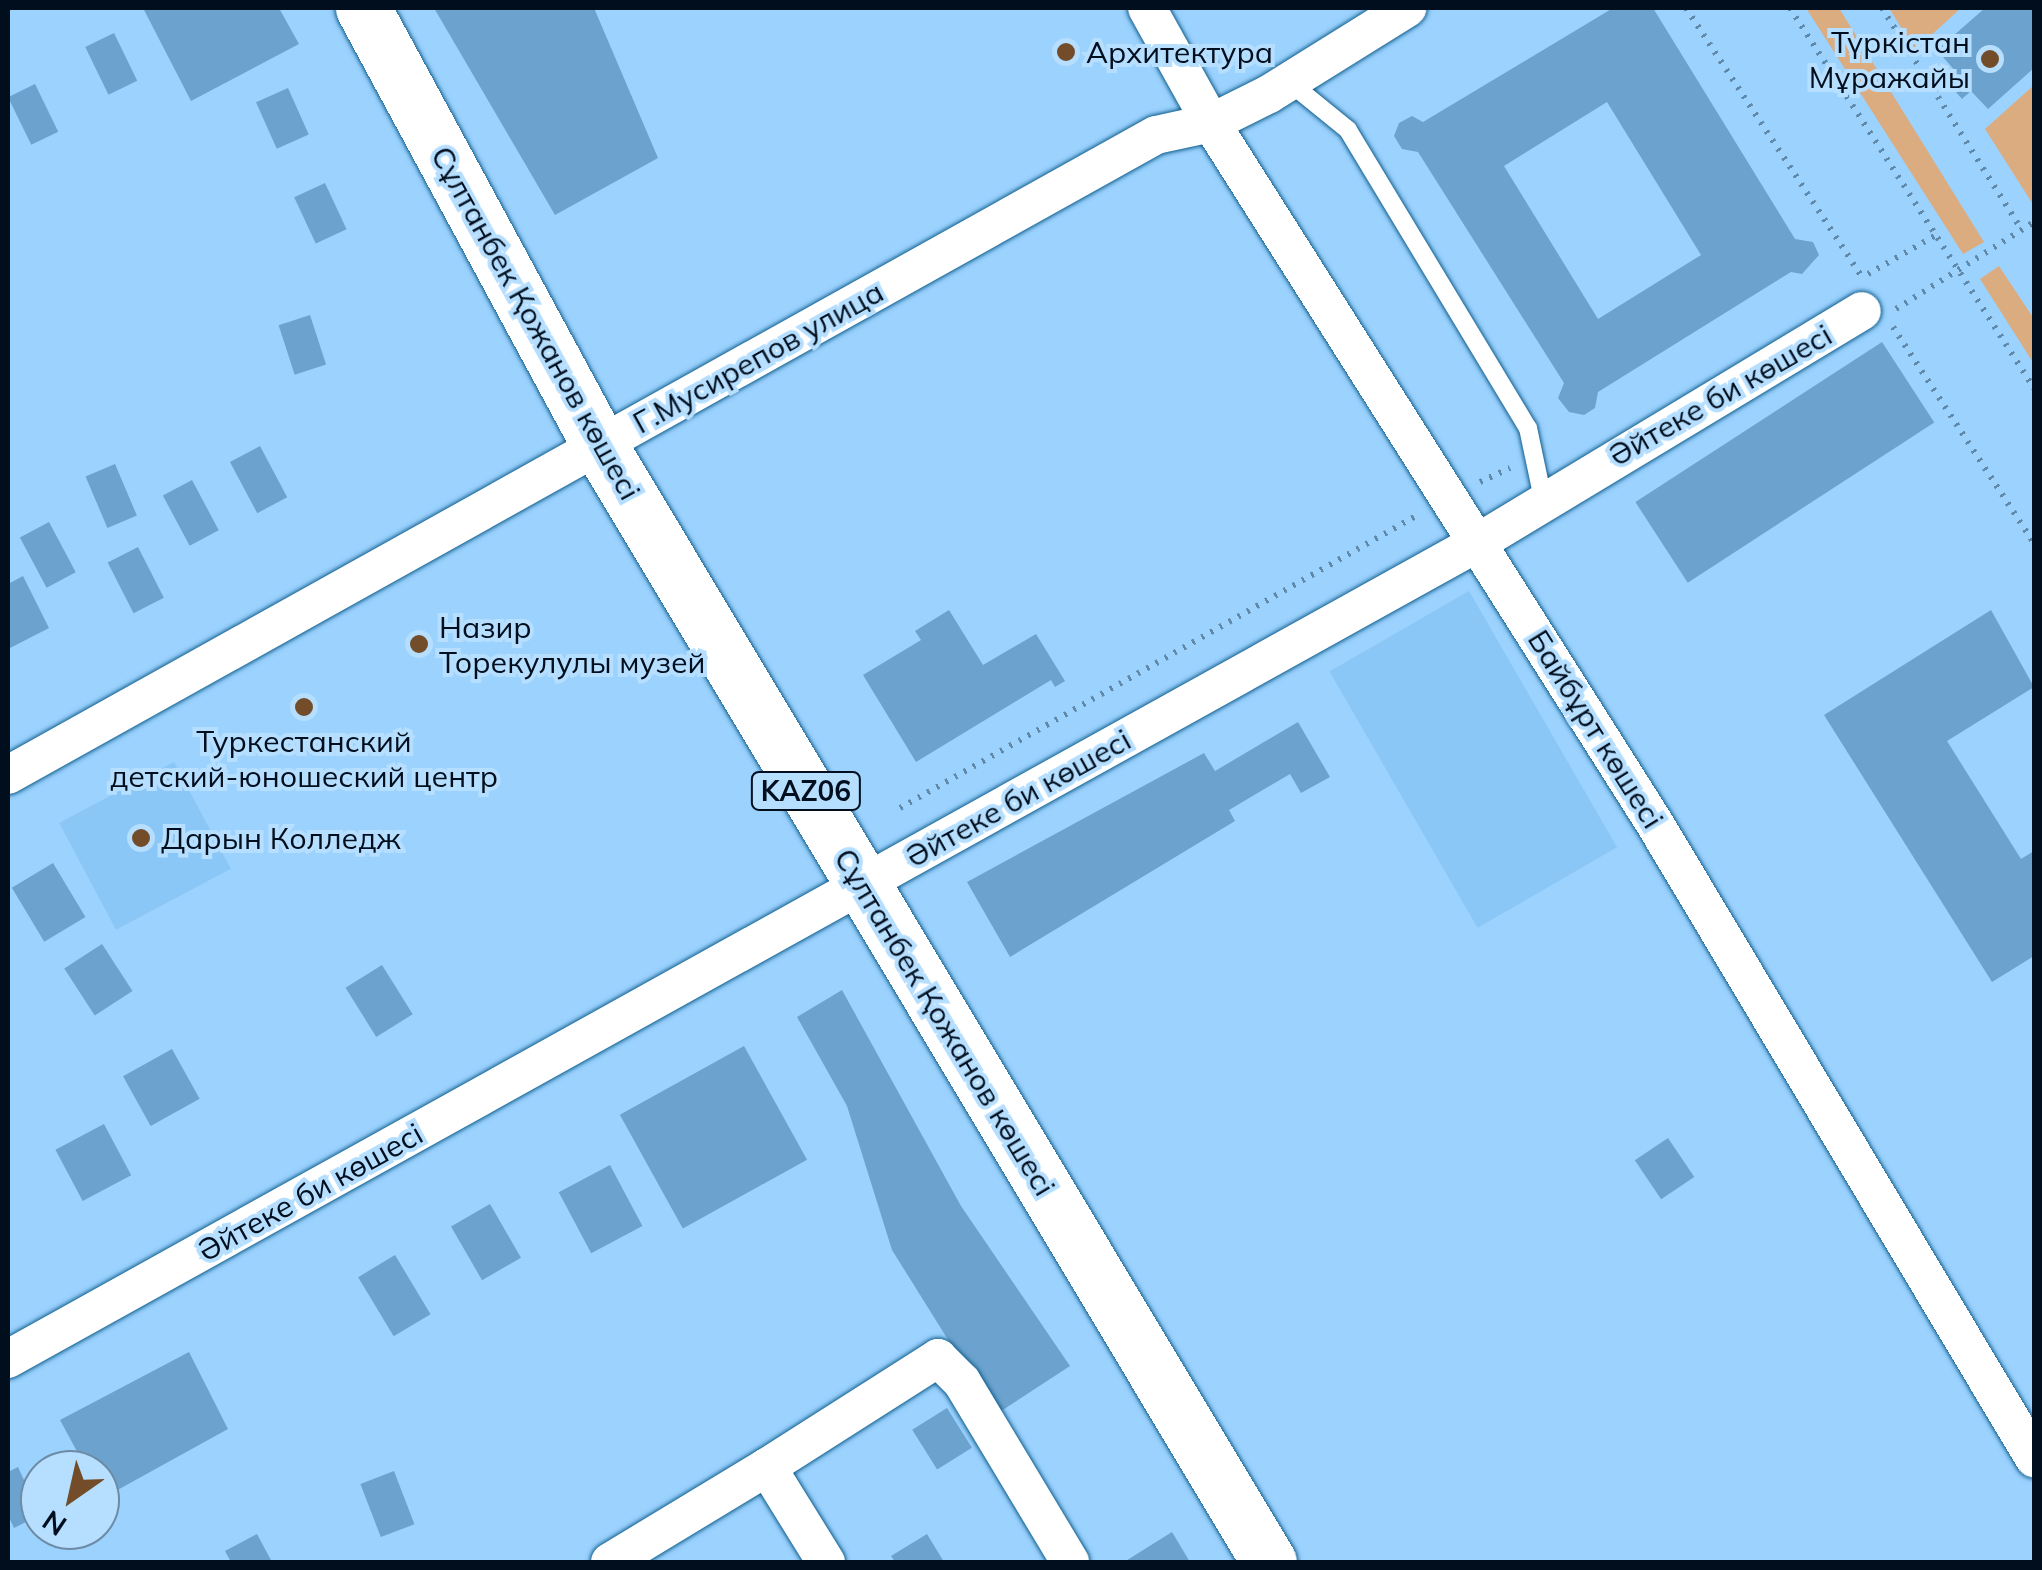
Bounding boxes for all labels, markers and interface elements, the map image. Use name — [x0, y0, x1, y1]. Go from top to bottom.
place label: Түркістан Мұражайы — [1809, 24, 1970, 94]
place label: Архитектура — [1086, 34, 1273, 70]
marker: Архитектура — [1055, 41, 1077, 63]
marker: Түркістан Мұражайы — [1979, 48, 2001, 70]
street label: Сұлтанбек Қожанов көшесі — [424, 140, 648, 506]
street label: Г.Мусирепов улица — [627, 273, 889, 441]
street label: Әйтеке би көшесі — [1602, 317, 1838, 473]
place label: Назир Торекулулы музей — [439, 609, 705, 680]
street label: Байбұрт көшесі — [1521, 623, 1671, 835]
marker: Назир Торекулулы музей — [408, 633, 430, 655]
marker: Туркестанский детский-юношеский центр — [293, 696, 315, 718]
street label: Әйтеке би көшесі — [899, 721, 1137, 875]
place label: Туркестанский детский-юношеский центр — [110, 723, 498, 794]
road number: KАZ06 — [748, 768, 864, 814]
place label: Дарын Колледж — [161, 820, 401, 856]
marker: Дарын Колледж — [130, 827, 152, 849]
street label: Сұлтанбек Қожанов көшесі — [827, 842, 1063, 1202]
street label: Әйтеке би көшесі — [191, 1115, 429, 1269]
north arrow — [20, 1450, 120, 1550]
text: N — [36, 1503, 73, 1544]

